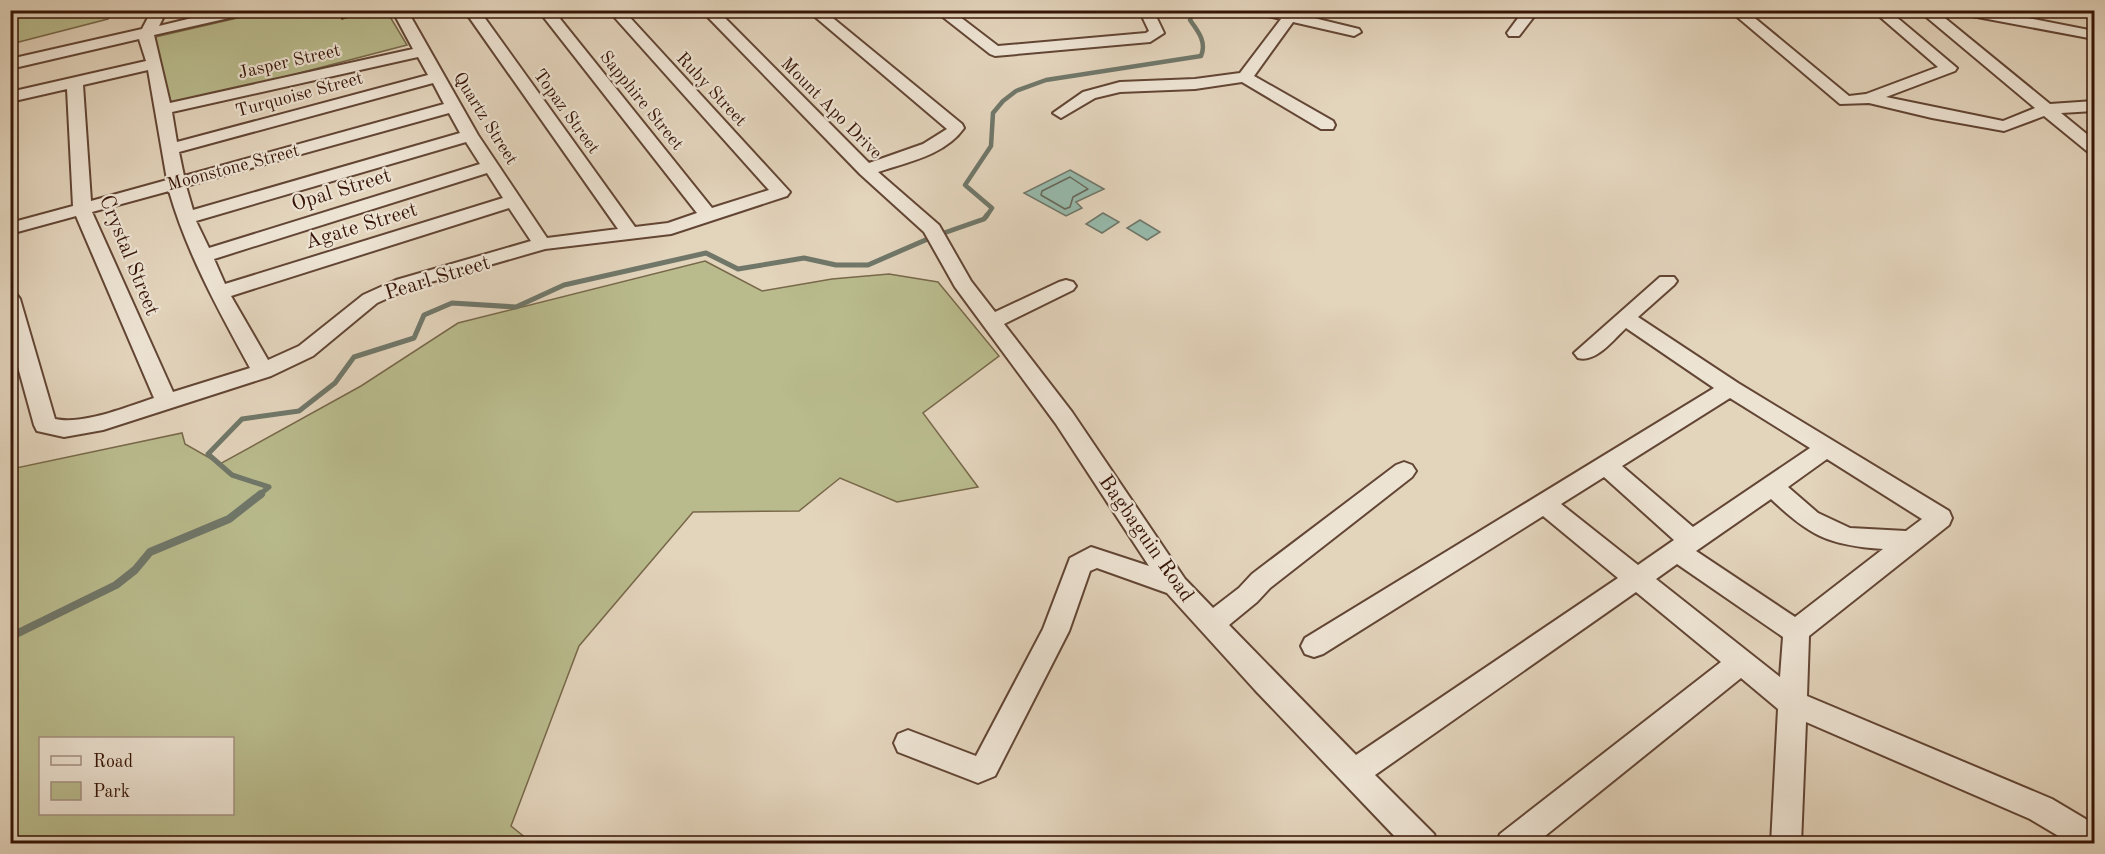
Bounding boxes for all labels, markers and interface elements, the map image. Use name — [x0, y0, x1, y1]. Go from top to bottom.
street label: Jasper Street — [236, 41, 342, 82]
street label: Sapphire Street — [596, 48, 687, 154]
street label: Ruby Street — [673, 49, 750, 130]
street label: Mount Apo Drive — [777, 55, 885, 163]
street label: Topaz Street — [530, 66, 603, 157]
street label: Turquoise Street — [234, 69, 365, 121]
street label: Quartz Street — [450, 69, 521, 168]
street label: Moonstone Street — [165, 142, 301, 194]
street label: Opal Street — [289, 165, 394, 216]
street label: Crystal Street — [95, 192, 162, 319]
street label: Agate Street — [303, 199, 420, 253]
street label: Pearl Street — [382, 252, 493, 304]
street label: Bagbaguin Road — [1094, 472, 1197, 606]
legend — [39, 737, 234, 815]
text: Road — [93, 753, 133, 771]
text: Park — [93, 783, 130, 801]

